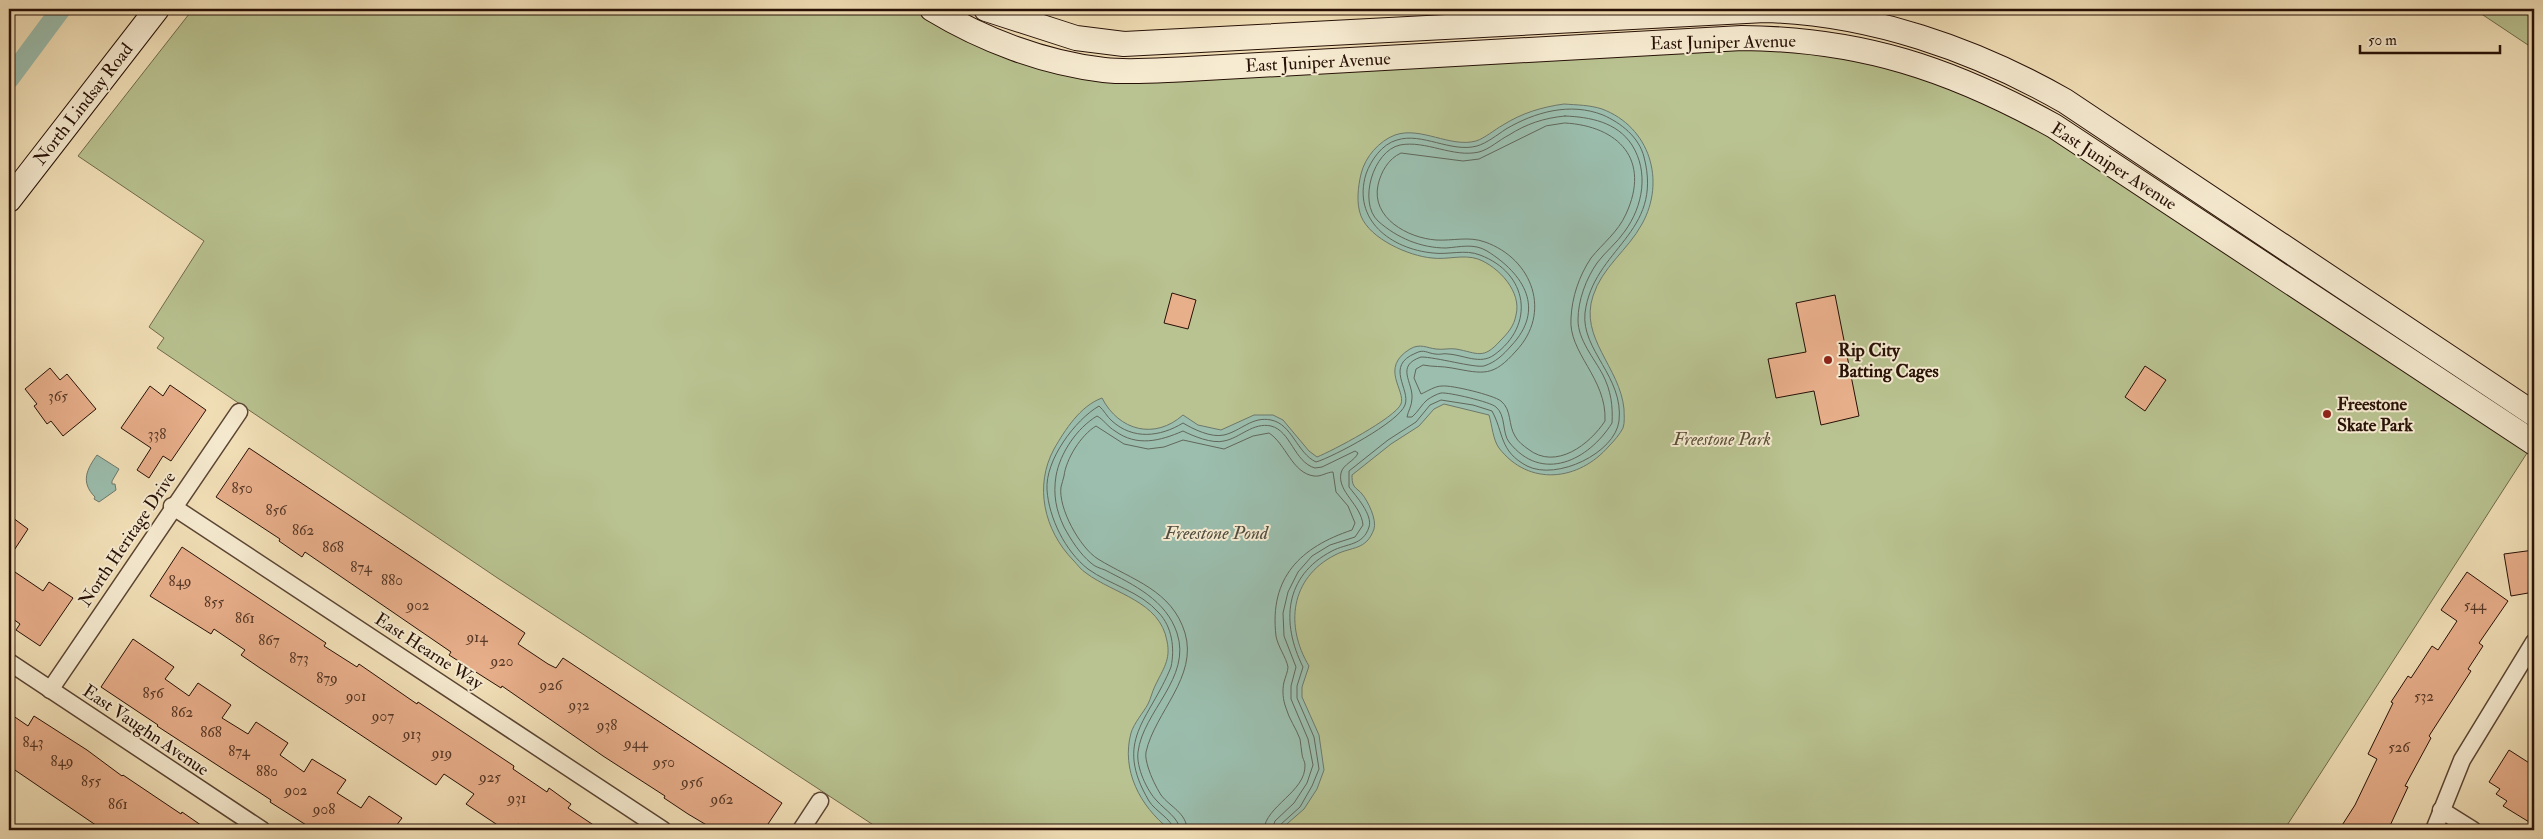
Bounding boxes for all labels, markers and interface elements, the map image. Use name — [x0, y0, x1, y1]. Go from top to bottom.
scale bar — [2360, 22, 2500, 54]
street label: East Juniper Avenue — [1650, 30, 1796, 55]
text: 50 m — [2368, 31, 2397, 50]
street label: North Lindsay Road — [29, 38, 138, 170]
street label: East Juniper Avenue — [1245, 47, 1392, 78]
street label: East Juniper Avenue — [2046, 117, 2181, 216]
place label: Rip City Batting Cages — [1838, 339, 1939, 383]
marker: Rip City Batting Cages — [1822, 354, 1834, 366]
house number: 365 — [48, 387, 68, 406]
place label: Freestone Skate Park — [2337, 393, 2413, 437]
marker: Freestone Skate Park — [2321, 408, 2333, 420]
house number: 338 — [148, 425, 166, 444]
park label: Freestone Park — [1672, 428, 1771, 451]
street label: North Heritage Drive — [74, 467, 181, 611]
house number: 850 — [231, 479, 253, 498]
house number: 856 — [265, 501, 288, 520]
house number: 862 — [292, 521, 314, 540]
water label: Freestone Pond — [1163, 521, 1269, 545]
house number: 868 — [322, 538, 344, 557]
house number: 874 — [350, 558, 373, 577]
house number: 880 — [381, 571, 403, 590]
house number: 849 — [169, 572, 191, 591]
house number: 855 — [204, 593, 225, 612]
house number: 902 — [406, 596, 430, 615]
house number: 544 — [2464, 596, 2487, 615]
street label: East Hearne Way — [370, 608, 488, 696]
house number: 861 — [235, 609, 255, 628]
house number: 914 — [465, 628, 488, 647]
house number: 867 — [258, 631, 280, 650]
house number: 873 — [289, 649, 309, 668]
house number: 920 — [490, 652, 513, 671]
house number: 879 — [316, 669, 338, 688]
house number: 926 — [539, 676, 564, 695]
street label: East Vaughn Avenue — [78, 680, 214, 781]
house number: 856 — [142, 684, 165, 703]
house number: 901 — [345, 687, 366, 706]
house number: 532 — [2414, 687, 2434, 706]
house number: 932 — [567, 696, 590, 715]
house number: 862 — [171, 703, 193, 722]
house number: 907 — [371, 707, 394, 726]
house number: 938 — [596, 716, 617, 735]
house number: 868 — [200, 723, 222, 742]
house number: 913 — [402, 725, 421, 744]
house number: 843 — [23, 733, 43, 752]
house number: 944 — [623, 734, 649, 753]
house number: 526 — [2388, 738, 2411, 757]
house number: 874 — [228, 742, 251, 761]
house number: 919 — [431, 744, 452, 763]
house number: 849 — [51, 752, 73, 771]
house number: 950 — [652, 753, 675, 772]
house number: 880 — [256, 762, 278, 781]
house number: 925 — [478, 768, 501, 787]
house number: 855 — [81, 772, 102, 791]
house number: 956 — [680, 773, 704, 792]
house number: 902 — [284, 781, 308, 800]
house number: 931 — [507, 789, 526, 808]
house number: 962 — [710, 790, 734, 809]
house number: 861 — [108, 795, 128, 814]
house number: 908 — [312, 800, 335, 819]

